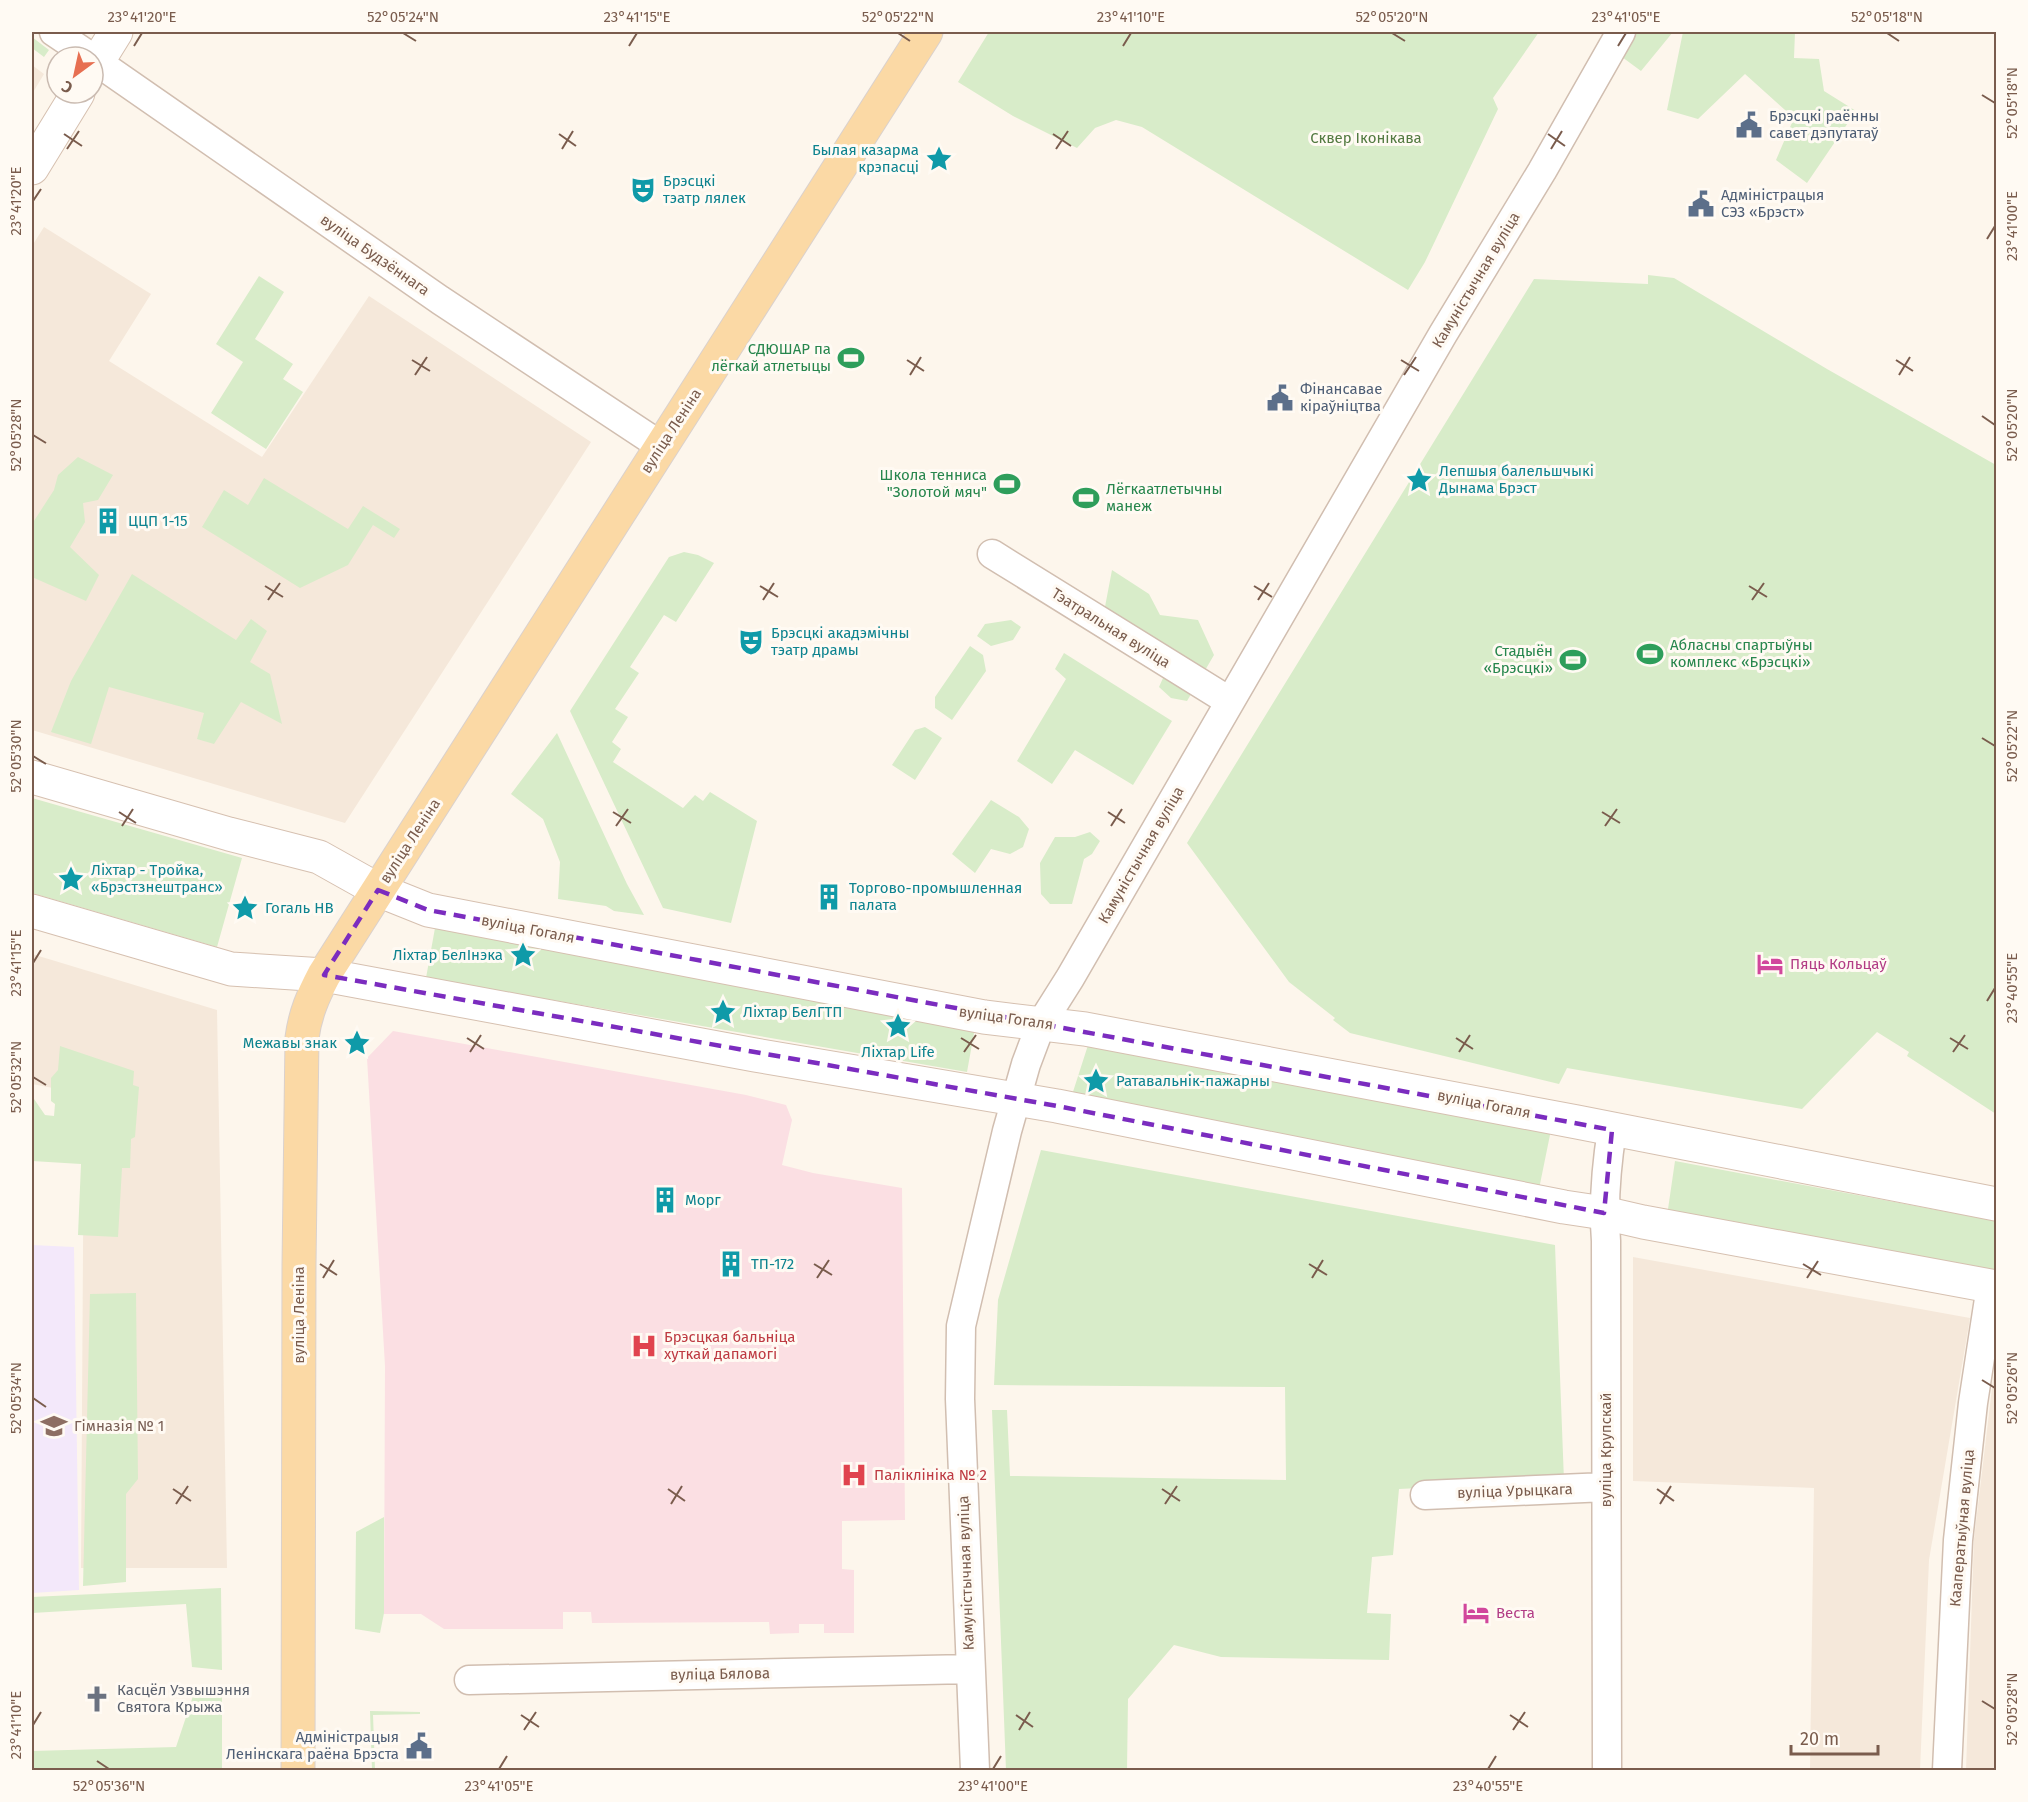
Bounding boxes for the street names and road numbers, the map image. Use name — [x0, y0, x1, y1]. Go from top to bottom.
street label: Камуністычная вуліца — [1428, 209, 1524, 351]
street label: вуліца Будзённага — [317, 211, 433, 299]
street label: вуліца Леніна — [637, 385, 705, 477]
street label: Тэатральная вуліца — [1048, 584, 1174, 672]
street label: Камуністычная вуліца — [1094, 783, 1188, 927]
street label: вуліца Леніна — [376, 795, 444, 887]
street label: вуліца Гогаля — [480, 911, 576, 947]
street label: вуліца Гогаля — [958, 1002, 1054, 1034]
street label: вуліца Гогаля — [1436, 1086, 1532, 1122]
street label: вуліца Леніна — [290, 1266, 308, 1364]
street label: вуліца Крупскай — [1597, 1392, 1615, 1508]
street label: Кааператыўная вуліца — [1946, 1448, 1978, 1608]
street label: вуліца Урыцкага — [1457, 1480, 1573, 1502]
street label: Камуністычная вуліца — [954, 1495, 978, 1651]
street label: вуліца Бялова — [670, 1664, 770, 1684]

